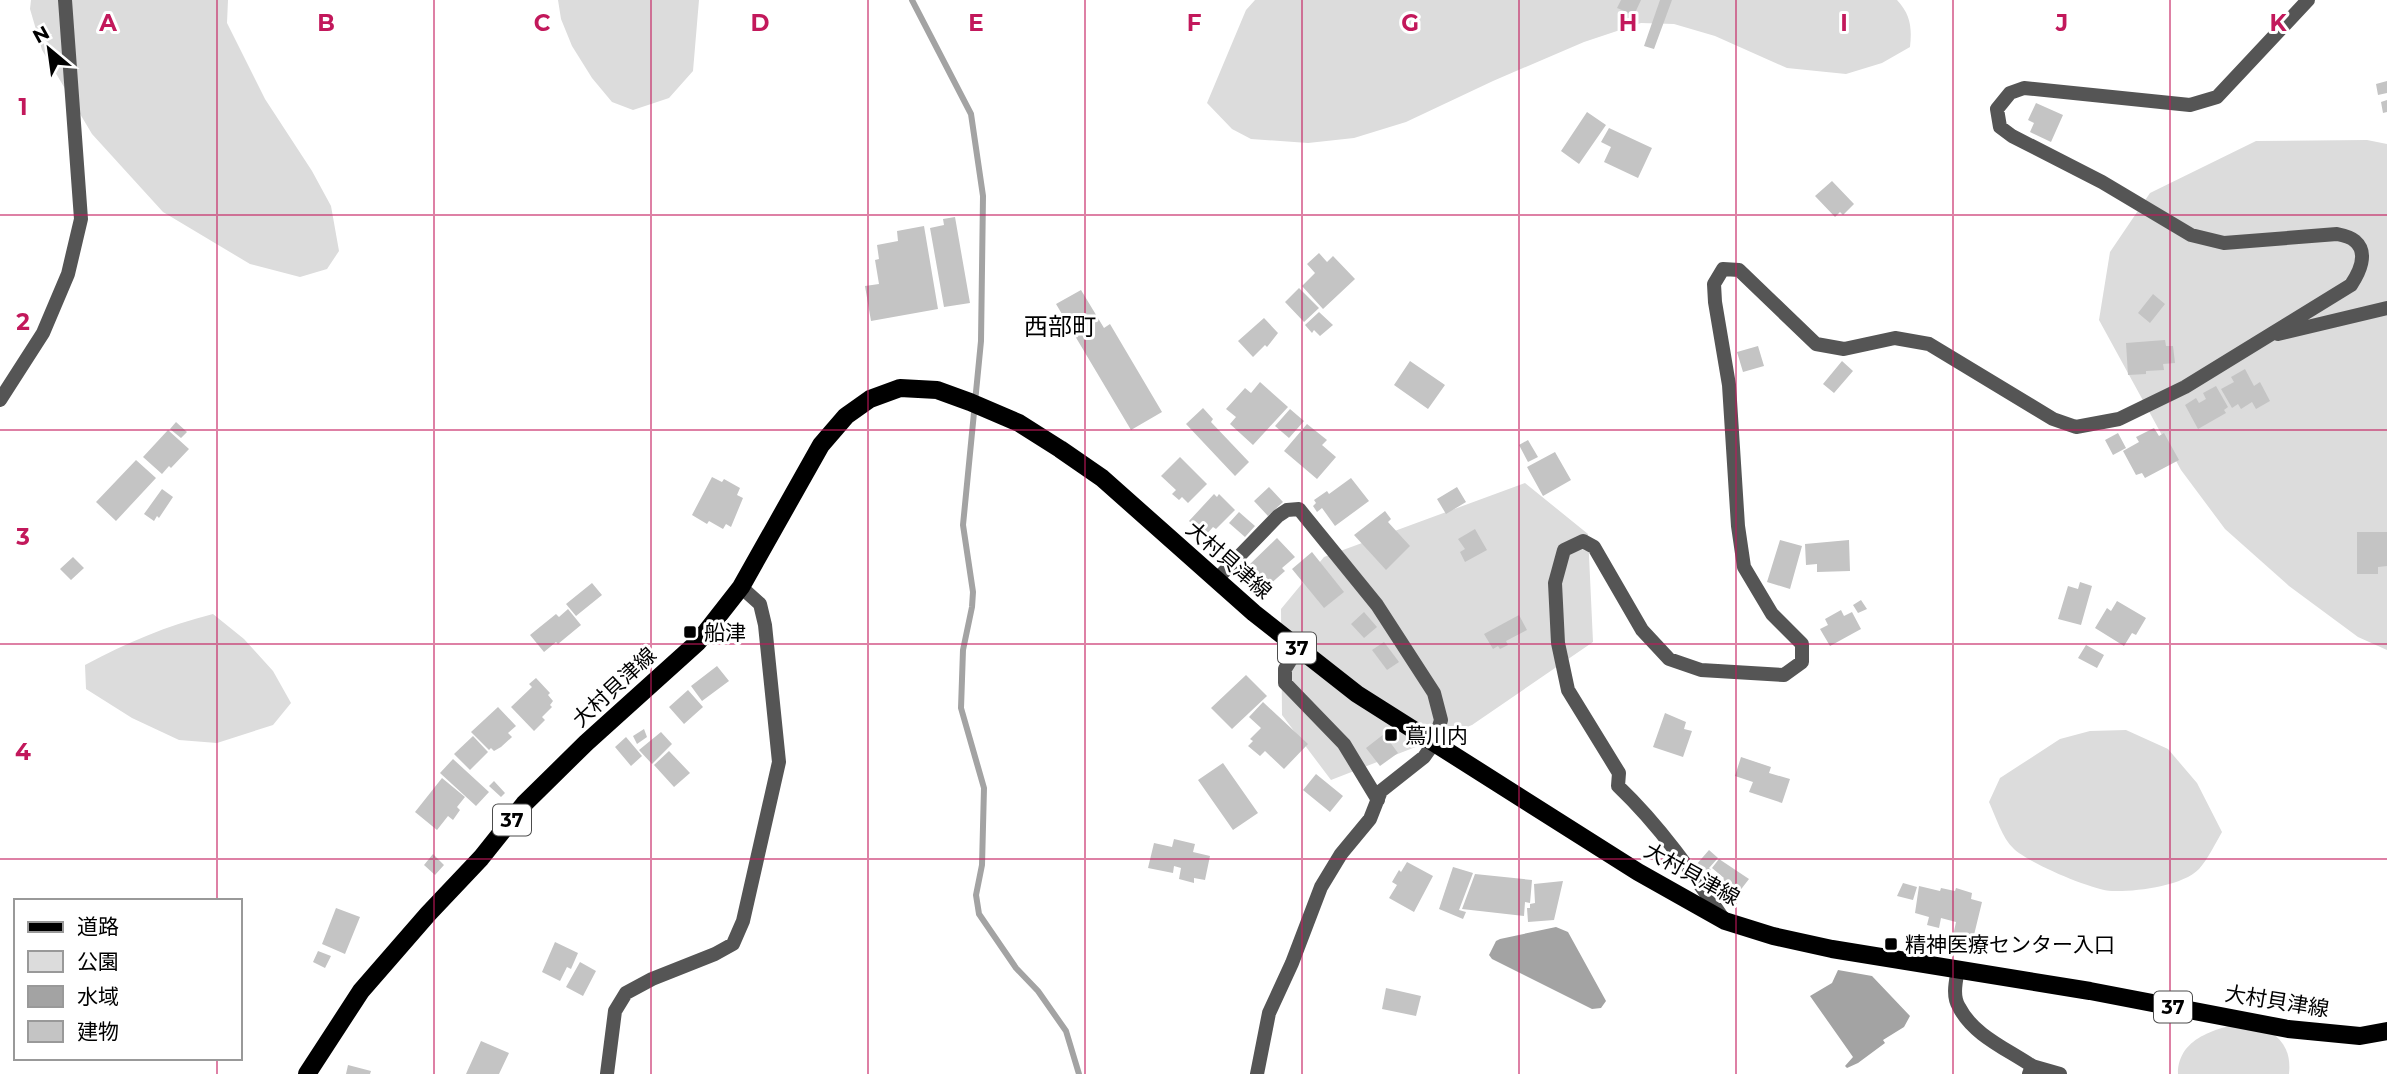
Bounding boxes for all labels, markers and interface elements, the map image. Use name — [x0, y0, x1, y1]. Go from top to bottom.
text: A — [98, 9, 117, 37]
text: B — [317, 9, 335, 37]
text: C — [534, 9, 551, 37]
text: D — [751, 9, 770, 37]
text: E — [968, 9, 984, 37]
text: F — [1187, 9, 1202, 37]
text: G — [1401, 9, 1419, 37]
text: H — [1619, 9, 1637, 37]
text: I — [1840, 9, 1848, 37]
text: J — [2055, 9, 2068, 37]
text: K — [2269, 9, 2287, 37]
north arrow — [14, 14, 84, 84]
text: N — [29, 21, 53, 48]
text: 1 — [18, 93, 28, 121]
text: 2 — [16, 308, 30, 336]
district label: 西部町 — [1024, 312, 1096, 341]
street label: 大村貝津線 — [1181, 516, 1277, 604]
text: 3 — [15, 523, 30, 551]
place label: 船津 — [704, 620, 746, 645]
marker: 船津 — [682, 624, 698, 640]
road number: 37 — [1278, 632, 1316, 664]
street label: 大村貝津線 — [567, 642, 661, 732]
place label: 蔦川内 — [1405, 723, 1468, 748]
marker: 蔦川内 — [1383, 727, 1399, 743]
text: 4 — [15, 738, 31, 766]
road number: 37 — [493, 804, 531, 835]
street label: 大村貝津線 — [1640, 838, 1744, 910]
legend — [14, 899, 242, 1060]
text: 道路 — [77, 914, 119, 939]
place label: 精神医療センター入口 — [1905, 932, 2115, 957]
marker: 精神医療センター入口 — [1883, 936, 1899, 952]
text: 公園 — [77, 949, 119, 974]
street label: 大村貝津線 — [2223, 980, 2331, 1022]
text: 水域 — [77, 984, 119, 1009]
road number: 37 — [2154, 992, 2192, 1023]
text: 建物 — [77, 1019, 119, 1044]

